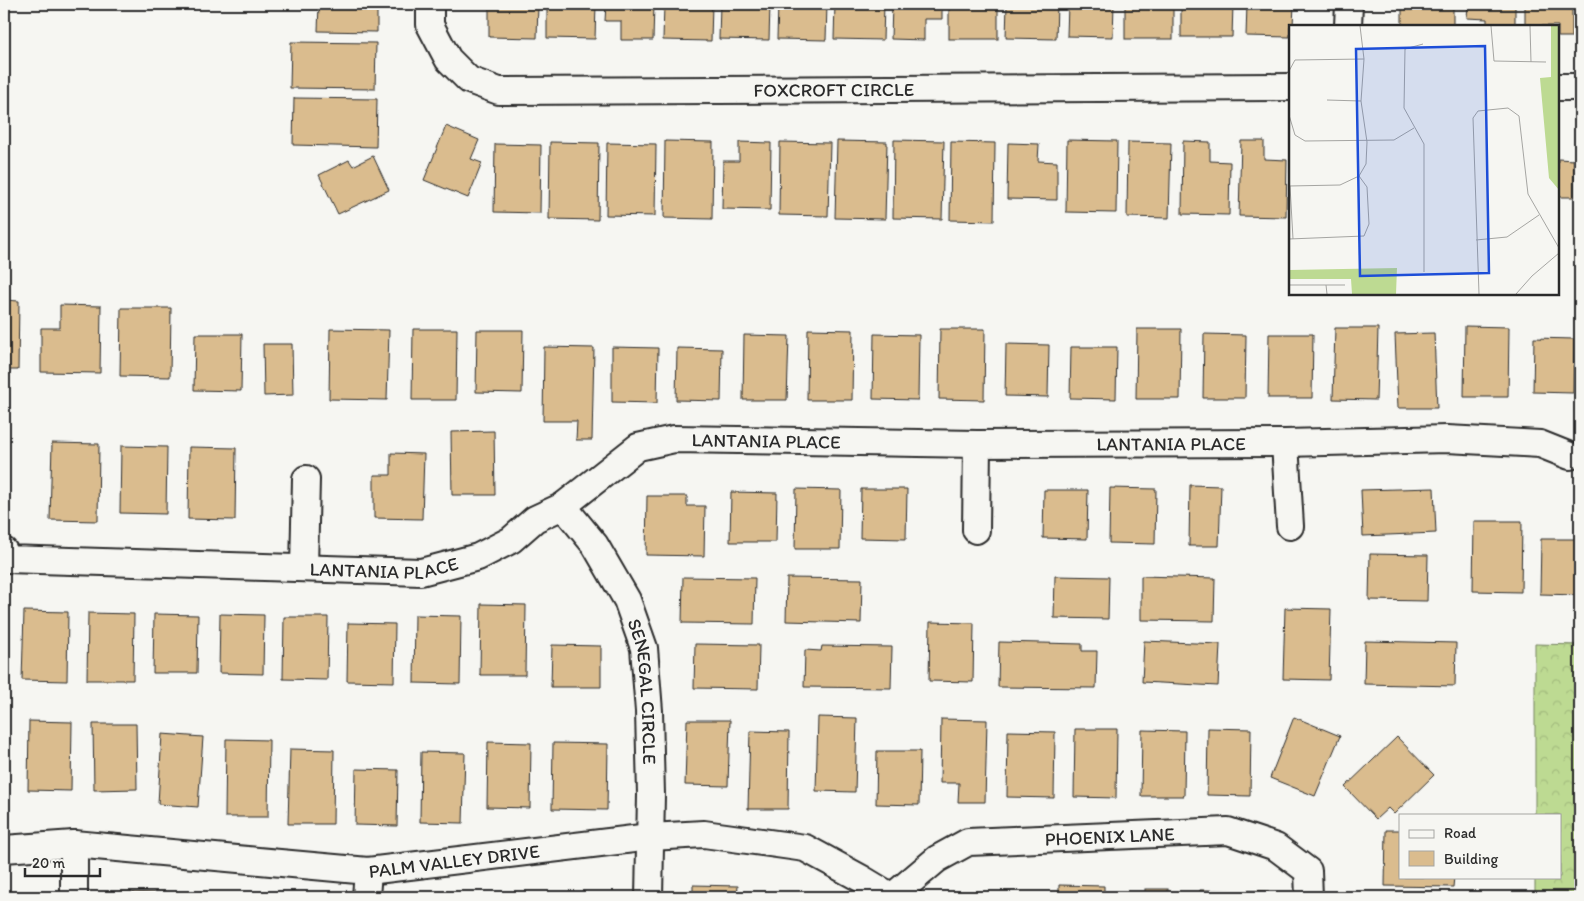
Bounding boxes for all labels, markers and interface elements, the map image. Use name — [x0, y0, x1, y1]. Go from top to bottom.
inset map — [1289, 25, 1559, 295]
street label: FOXCROFT CIRCLE — [754, 78, 914, 102]
street label: LANTANIA PLACE — [691, 428, 841, 454]
street label: LANTANIA PLACE — [1096, 432, 1246, 456]
street label: LANTANIA PLACE — [309, 552, 461, 584]
street label: SENEGAL CIRCLE — [622, 615, 661, 765]
legend — [1399, 814, 1562, 878]
street label: PHOENIX LANE — [1044, 822, 1175, 851]
text: Road — [1444, 824, 1477, 842]
street label: PALM VALLEY DRIVE — [367, 839, 541, 883]
scale bar — [25, 846, 100, 878]
text: Building — [1444, 850, 1498, 868]
text: 20 m — [32, 854, 66, 872]

